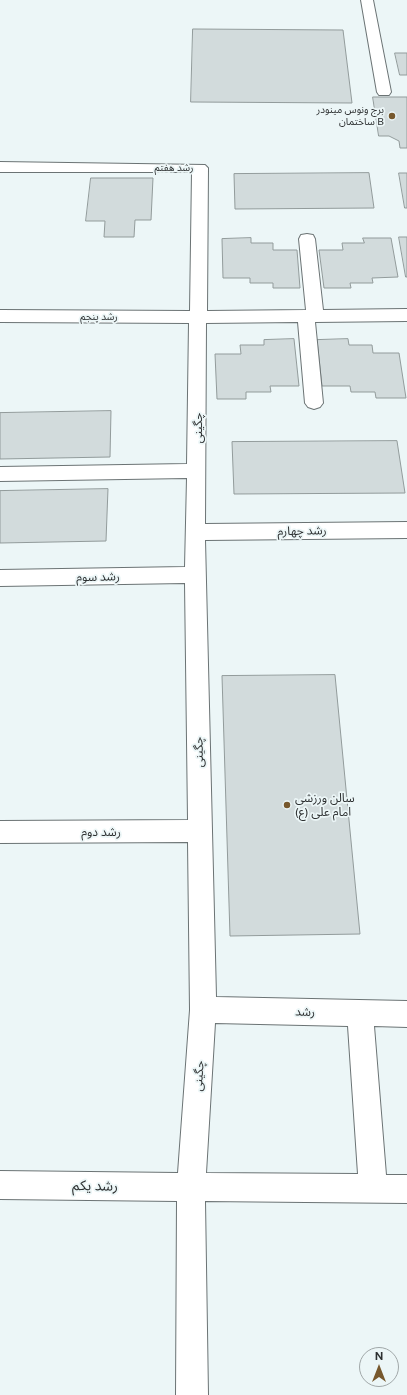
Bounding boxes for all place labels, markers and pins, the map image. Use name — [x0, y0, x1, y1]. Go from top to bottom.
place label: برج ونوس مینودر ساختمان B — [317, 104, 384, 128]
marker: برج ونوس مینودر ساختمان B — [387, 111, 397, 121]
place label: سالن ورزشی امام علی (ع) — [295, 791, 355, 819]
marker: سالن ورزشی امام علی (ع) — [282, 800, 292, 810]

